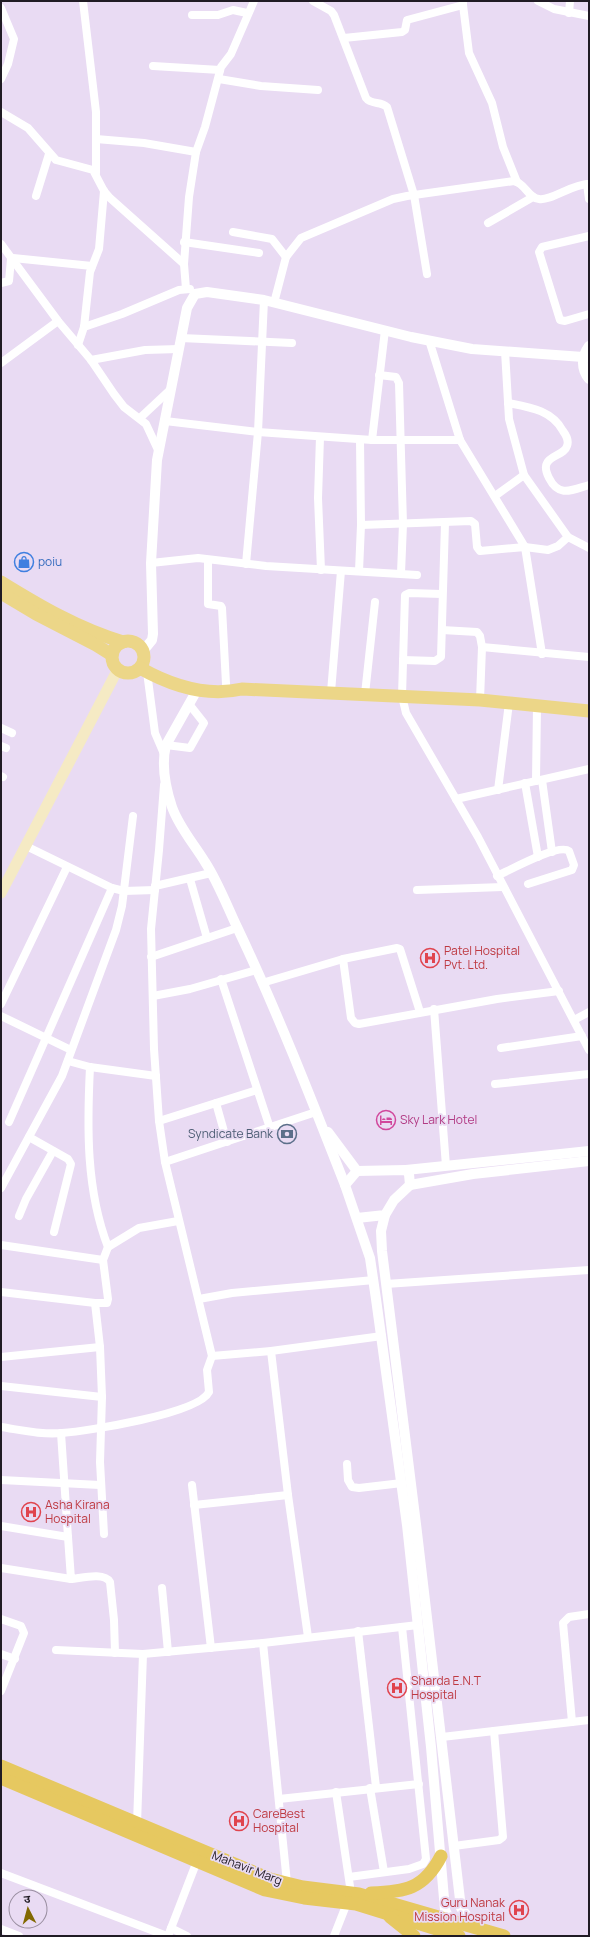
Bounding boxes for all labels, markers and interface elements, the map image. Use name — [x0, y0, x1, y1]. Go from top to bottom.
shop icon: poiu — [13, 551, 35, 573]
place label: poiu — [38, 553, 62, 570]
place label: Patel Hospital Pvt. Ltd. — [444, 942, 520, 973]
hospital icon: Patel Hospital Pvt. Ltd. — [419, 947, 441, 969]
hotel icon: Sky Lark Hotel — [375, 1109, 397, 1131]
place label: Sky Lark Hotel — [400, 1111, 477, 1128]
bank icon: Syndicate Bank — [276, 1123, 298, 1145]
place label: Syndicate Bank — [188, 1125, 274, 1142]
place label: Asha Kirana Hospital — [45, 1496, 110, 1527]
hospital icon: Asha Kirana Hospital — [20, 1501, 42, 1523]
place label: Sharda E.N.T Hospital — [411, 1672, 482, 1703]
hospital icon: Sharda E.N.T Hospital — [386, 1677, 408, 1699]
place label: CareBest Hospital — [253, 1805, 305, 1836]
hospital icon: CareBest Hospital — [228, 1810, 250, 1832]
street label: Mahavir Marg — [210, 1846, 285, 1889]
north arrow — [8, 1889, 48, 1929]
text: उ — [23, 1891, 31, 1906]
place label: Guru Nanak Mission Hospital — [414, 1894, 506, 1925]
hospital icon: Guru Nanak Mission Hospital — [508, 1899, 530, 1921]

